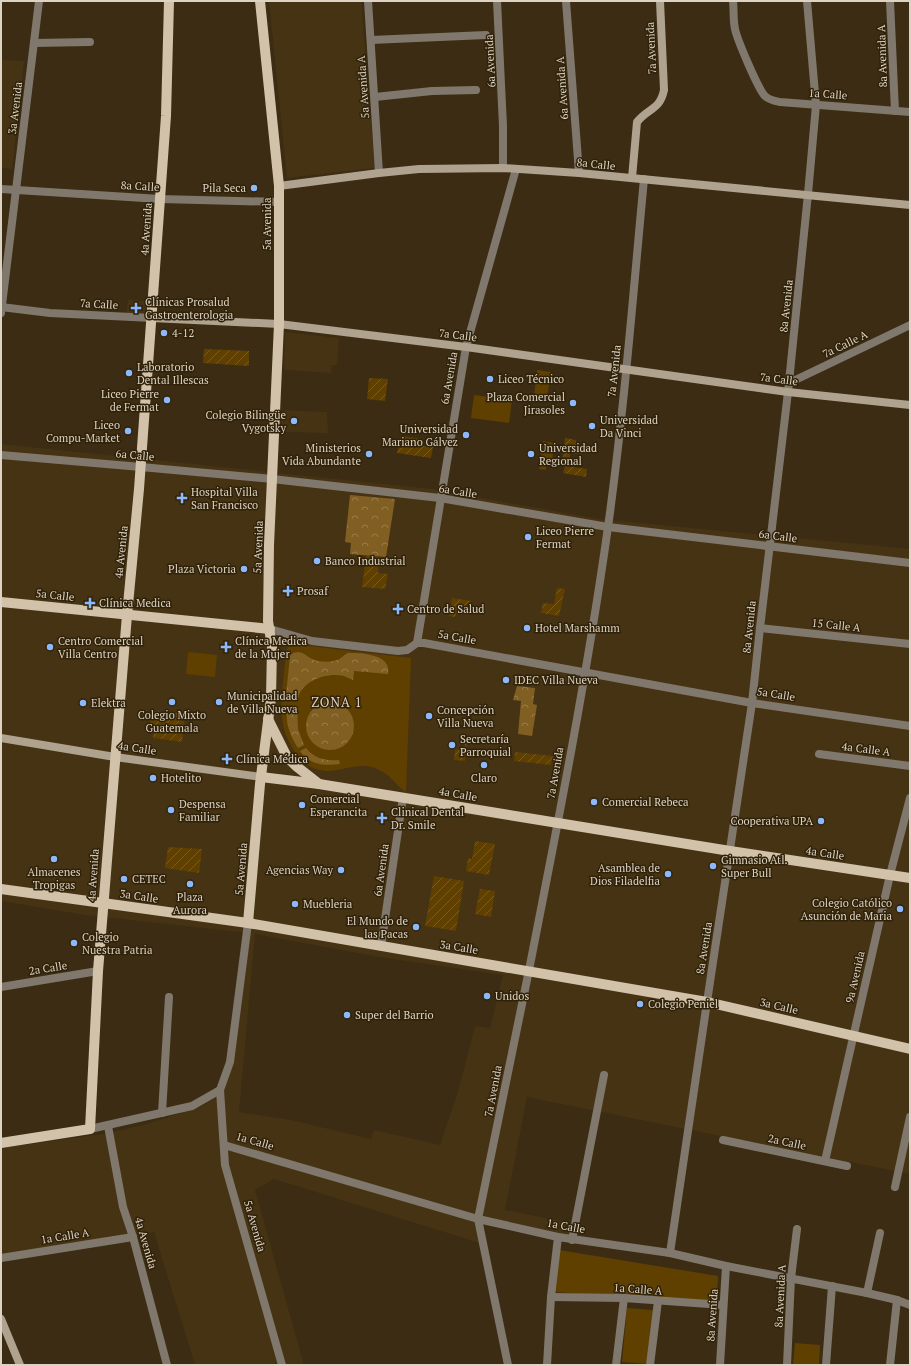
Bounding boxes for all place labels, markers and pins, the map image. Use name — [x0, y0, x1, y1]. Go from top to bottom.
place label: Pila Seca — [202, 181, 246, 195]
marker: Pila Seca — [249, 183, 259, 193]
place label: Clínicas Prosalud Gastroenterologia — [145, 295, 234, 322]
marker: Clínicas Prosalud Gastroenterologia — [130, 302, 142, 314]
place label: 4-12 — [172, 326, 194, 340]
marker: 4-12 — [159, 328, 169, 338]
place label: Laboratorio Dental Illescas — [137, 360, 209, 387]
marker: Laboratorio Dental Illescas — [124, 368, 134, 378]
place label: Liceo Técnico — [498, 372, 564, 386]
marker: Liceo Técnico — [485, 374, 495, 384]
place label: Liceo Pierre de Fermat — [101, 387, 159, 414]
place label: Plaza Comercial Jirasoles — [487, 390, 565, 417]
marker: Liceo Pierre de Fermat — [162, 395, 172, 405]
marker: Plaza Comercial Jirasoles — [568, 398, 578, 408]
place label: Colegio Bilingüe Vygotsky — [206, 408, 286, 435]
place label: Universidad Da Vinci — [600, 413, 658, 440]
marker: Colegio Bilingüe Vygotsky — [289, 416, 299, 426]
place label: Liceo Compu-Market — [46, 418, 120, 445]
marker: Universidad Da Vinci — [587, 421, 597, 431]
place label: Universidad Mariano Gálvez — [382, 422, 458, 449]
marker: Liceo Compu-Market — [123, 426, 133, 436]
marker: Universidad Mariano Gálvez — [461, 430, 471, 440]
place label: Ministerios Vida Abundante — [282, 441, 361, 468]
place label: Universidad Regional — [539, 441, 597, 468]
marker: Ministerios Vida Abundante — [364, 449, 374, 459]
marker: Universidad Regional — [526, 449, 536, 459]
place label: Hospital Villa San Francisco — [191, 485, 258, 512]
marker: Hospital Villa San Francisco — [176, 492, 188, 504]
place label: Liceo Pierre Fermat — [536, 524, 594, 551]
marker: Liceo Pierre Fermat — [523, 532, 533, 542]
place label: Banco Industrial — [325, 554, 406, 568]
marker: Banco Industrial — [312, 556, 322, 566]
place label: Plaza Victoria — [168, 562, 236, 576]
marker: Plaza Victoria — [239, 564, 249, 574]
place label: Prosaf — [297, 584, 329, 598]
marker: Prosaf — [282, 585, 294, 597]
place label: Clínica Medica — [99, 596, 172, 610]
marker: Clínica Medica — [84, 597, 96, 609]
place label: Centro de Salud — [407, 602, 484, 616]
marker: Centro de Salud — [392, 603, 404, 615]
place label: Hotel Marshamm — [535, 621, 620, 635]
marker: Hotel Marshamm — [522, 623, 532, 633]
place label: Centro Comercial Villa Centro — [58, 634, 143, 661]
place label: Clínica Medica de la Mujer — [235, 634, 308, 661]
marker: Clínica Medica de la Mujer — [220, 641, 232, 653]
marker: Centro Comercial Villa Centro — [45, 642, 55, 652]
place label: IDEC Villa Nueva — [514, 673, 598, 687]
marker: IDEC Villa Nueva — [501, 675, 511, 685]
place label: Municipalidad de Villa Nueva — [227, 689, 298, 716]
place label: Elektra — [91, 696, 126, 710]
marker: Colegio Mixto Guatemala — [167, 697, 177, 707]
marker: Municipalidad de Villa Nueva — [214, 697, 224, 707]
marker: Elektra — [78, 698, 88, 708]
place label: Concepción Villa Nueva — [437, 703, 495, 730]
place label: Colegio Mixto Guatemala — [138, 708, 206, 735]
marker: Concepción Villa Nueva — [424, 711, 434, 721]
place label: Secretaría Parroquial — [460, 732, 511, 759]
marker: Secretaría Parroquial — [447, 740, 457, 750]
place label: Clínica Médica — [236, 752, 309, 766]
marker: Clínica Médica — [221, 753, 233, 765]
marker: Claro — [479, 760, 489, 770]
place label: Hotelito — [161, 771, 201, 785]
place label: Claro — [471, 771, 497, 785]
marker: Hotelito — [148, 773, 158, 783]
place label: Comercial Esperancita — [310, 792, 368, 819]
place label: Comercial Rebeca — [602, 795, 689, 809]
place label: Despensa Familiar — [179, 797, 226, 824]
marker: Comercial Rebeca — [589, 797, 599, 807]
marker: Comercial Esperancita — [297, 800, 307, 810]
marker: Despensa Familiar — [166, 805, 176, 815]
place label: Clinical Dental Dr. Smile — [391, 805, 464, 832]
marker: Clinical Dental Dr. Smile — [376, 812, 388, 824]
place label: Cooperativa UPA — [731, 814, 813, 828]
marker: Cooperativa UPA — [816, 816, 826, 826]
place label: Gimnasio Atl. Super Bull — [721, 853, 788, 880]
marker: Almacenes Tropigas — [49, 854, 59, 864]
place label: Asamblea de Dios Filadelfia — [590, 861, 660, 888]
marker: Gimnasio Atl. Super Bull — [708, 861, 718, 871]
place label: Agencias Way — [266, 863, 333, 877]
place label: Almacenes Tropigas — [27, 865, 81, 892]
marker: Agencias Way — [336, 865, 346, 875]
marker: Asamblea de Dios Filadelfia — [663, 869, 673, 879]
place label: CETEC — [132, 872, 166, 886]
marker: CETEC — [119, 874, 129, 884]
marker: Plaza Aurora — [185, 879, 195, 889]
place label: Plaza Aurora — [173, 890, 207, 917]
place label: Colegio Católico Asunción de Maria — [801, 896, 892, 923]
place label: Muebleria — [303, 897, 353, 911]
marker: Muebleria — [290, 899, 300, 909]
marker: Colegio Católico Asunción de Maria — [895, 904, 905, 914]
place label: El Mundo de las Pacas — [347, 914, 408, 941]
marker: El Mundo de las Pacas — [411, 922, 421, 932]
place label: Colegio Nuestra Patria — [82, 930, 153, 957]
marker: Colegio Nuestra Patria — [69, 938, 79, 948]
place label: Unidos — [495, 989, 529, 1003]
marker: Unidos — [482, 991, 492, 1001]
place label: Colegio Peniel — [648, 997, 718, 1011]
marker: Colegio Peniel — [635, 999, 645, 1009]
place label: Super del Barrio — [355, 1008, 434, 1022]
marker: Super del Barrio — [342, 1010, 352, 1020]

